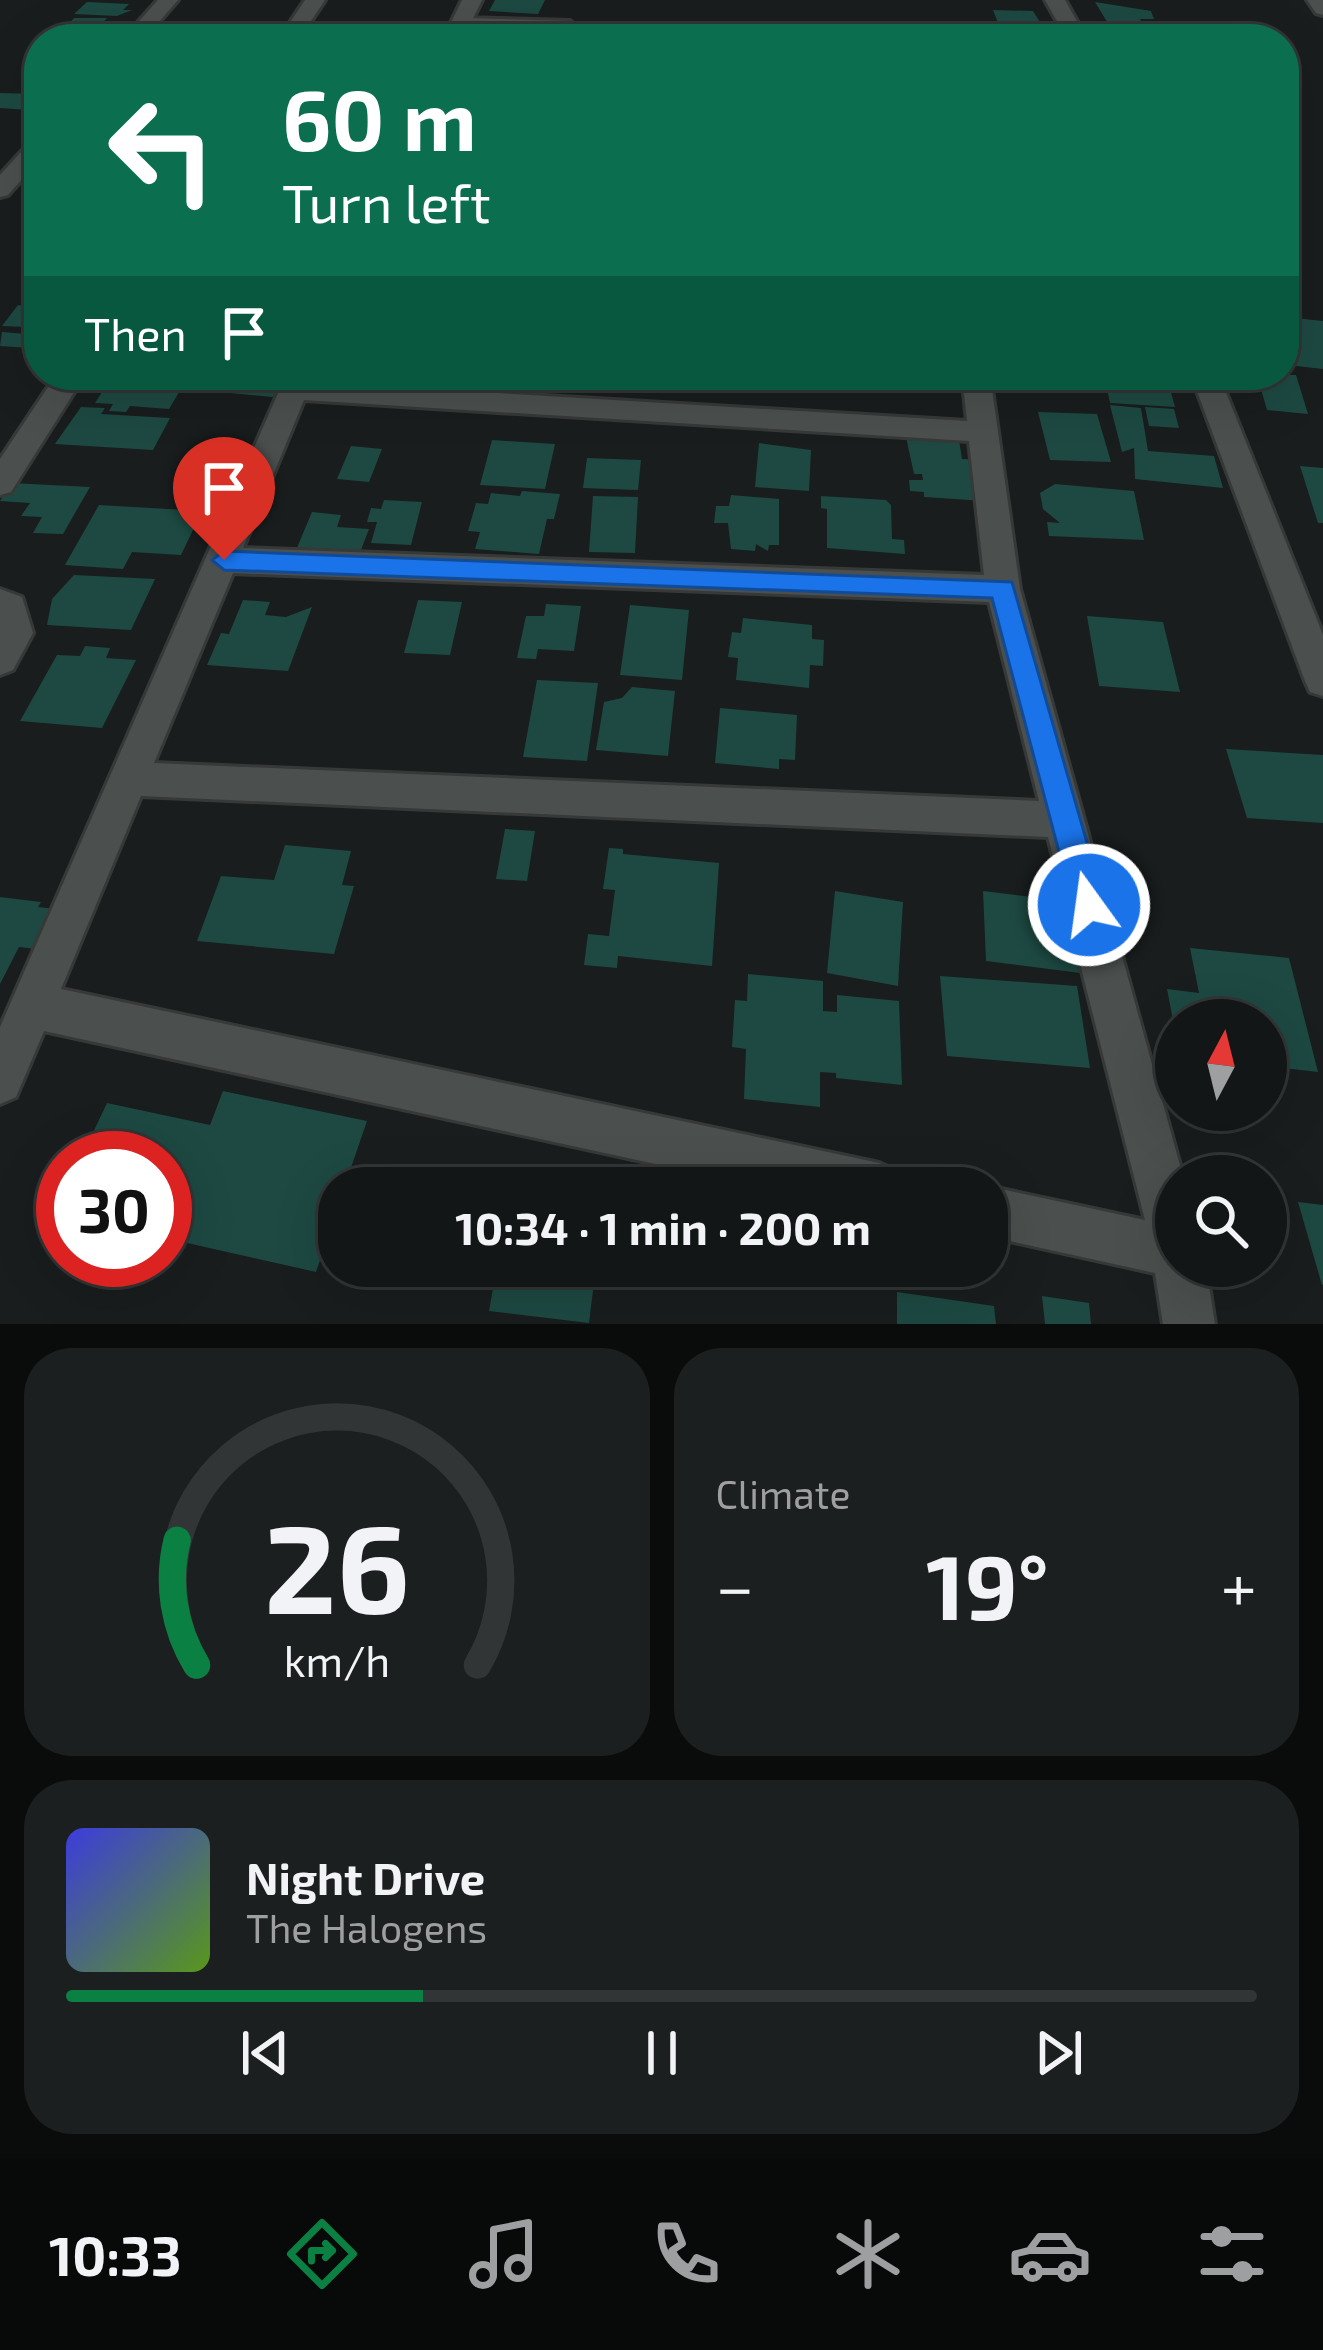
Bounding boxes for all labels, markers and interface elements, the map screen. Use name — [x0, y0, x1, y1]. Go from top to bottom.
text: 60 m — [282, 67, 477, 168]
icon: left — [84, 72, 240, 228]
text: Turn left — [282, 169, 491, 234]
icon: arrive — [211, 300, 277, 366]
text: Then — [84, 306, 187, 360]
pin — [173, 437, 275, 560]
icon: arrive — [191, 455, 257, 521]
position arrow — [1026, 842, 1152, 968]
north arrow — [1155, 999, 1287, 1131]
map controls — [1155, 999, 1287, 1287]
speed limit sign: 30 — [36, 1131, 192, 1287]
button: search — [1155, 1155, 1287, 1287]
text: 10:34 · 1 min · 200 m — [455, 1200, 871, 1254]
text: Climate — [716, 1470, 850, 1517]
text: 26 — [264, 1489, 410, 1639]
text: 19° — [926, 1530, 1049, 1638]
text: − — [716, 1545, 754, 1624]
text: + — [1221, 1545, 1257, 1624]
text: km/h — [283, 1634, 390, 1686]
text: Night Drive — [246, 1850, 485, 1904]
text: The Halogens — [246, 1904, 487, 1951]
icon: previous — [232, 2020, 298, 2086]
icon: pause — [629, 2020, 695, 2086]
icon: next — [1026, 2020, 1092, 2086]
icon: directions — [280, 2212, 364, 2296]
icon: music — [462, 2212, 546, 2296]
icon: phone — [644, 2212, 728, 2296]
icon: climate — [826, 2212, 910, 2296]
icon: car — [1008, 2212, 1092, 2296]
icon: filters — [1190, 2212, 1274, 2296]
text: 10:33 — [49, 2222, 182, 2287]

